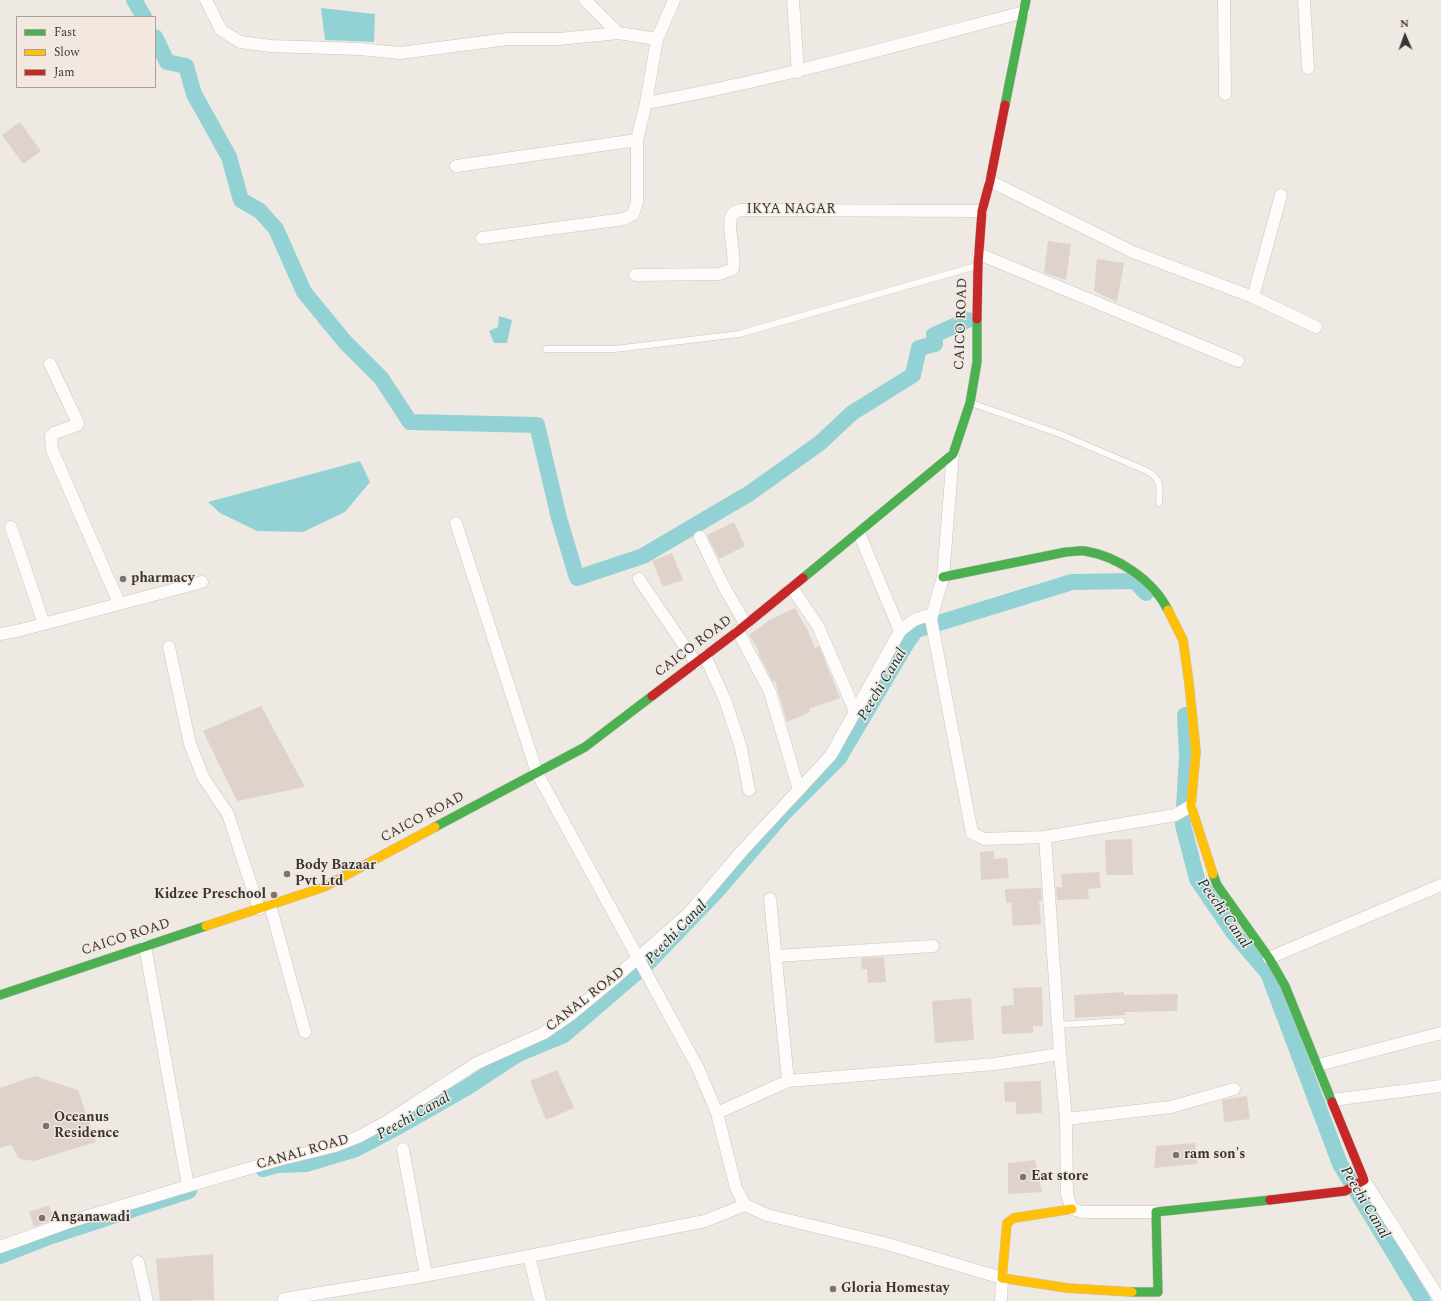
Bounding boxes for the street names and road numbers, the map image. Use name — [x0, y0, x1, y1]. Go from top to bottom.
street label: IKYA NAGAR — [747, 202, 835, 218]
street label: CAICO ROAD — [952, 278, 972, 370]
street label: CAICO ROAD — [652, 613, 736, 681]
street label: CAICO ROAD — [378, 789, 468, 847]
street label: CAICO ROAD — [80, 916, 172, 960]
street label: CANAL ROAD — [543, 964, 629, 1036]
street label: CANAL ROAD — [255, 1132, 351, 1174]

